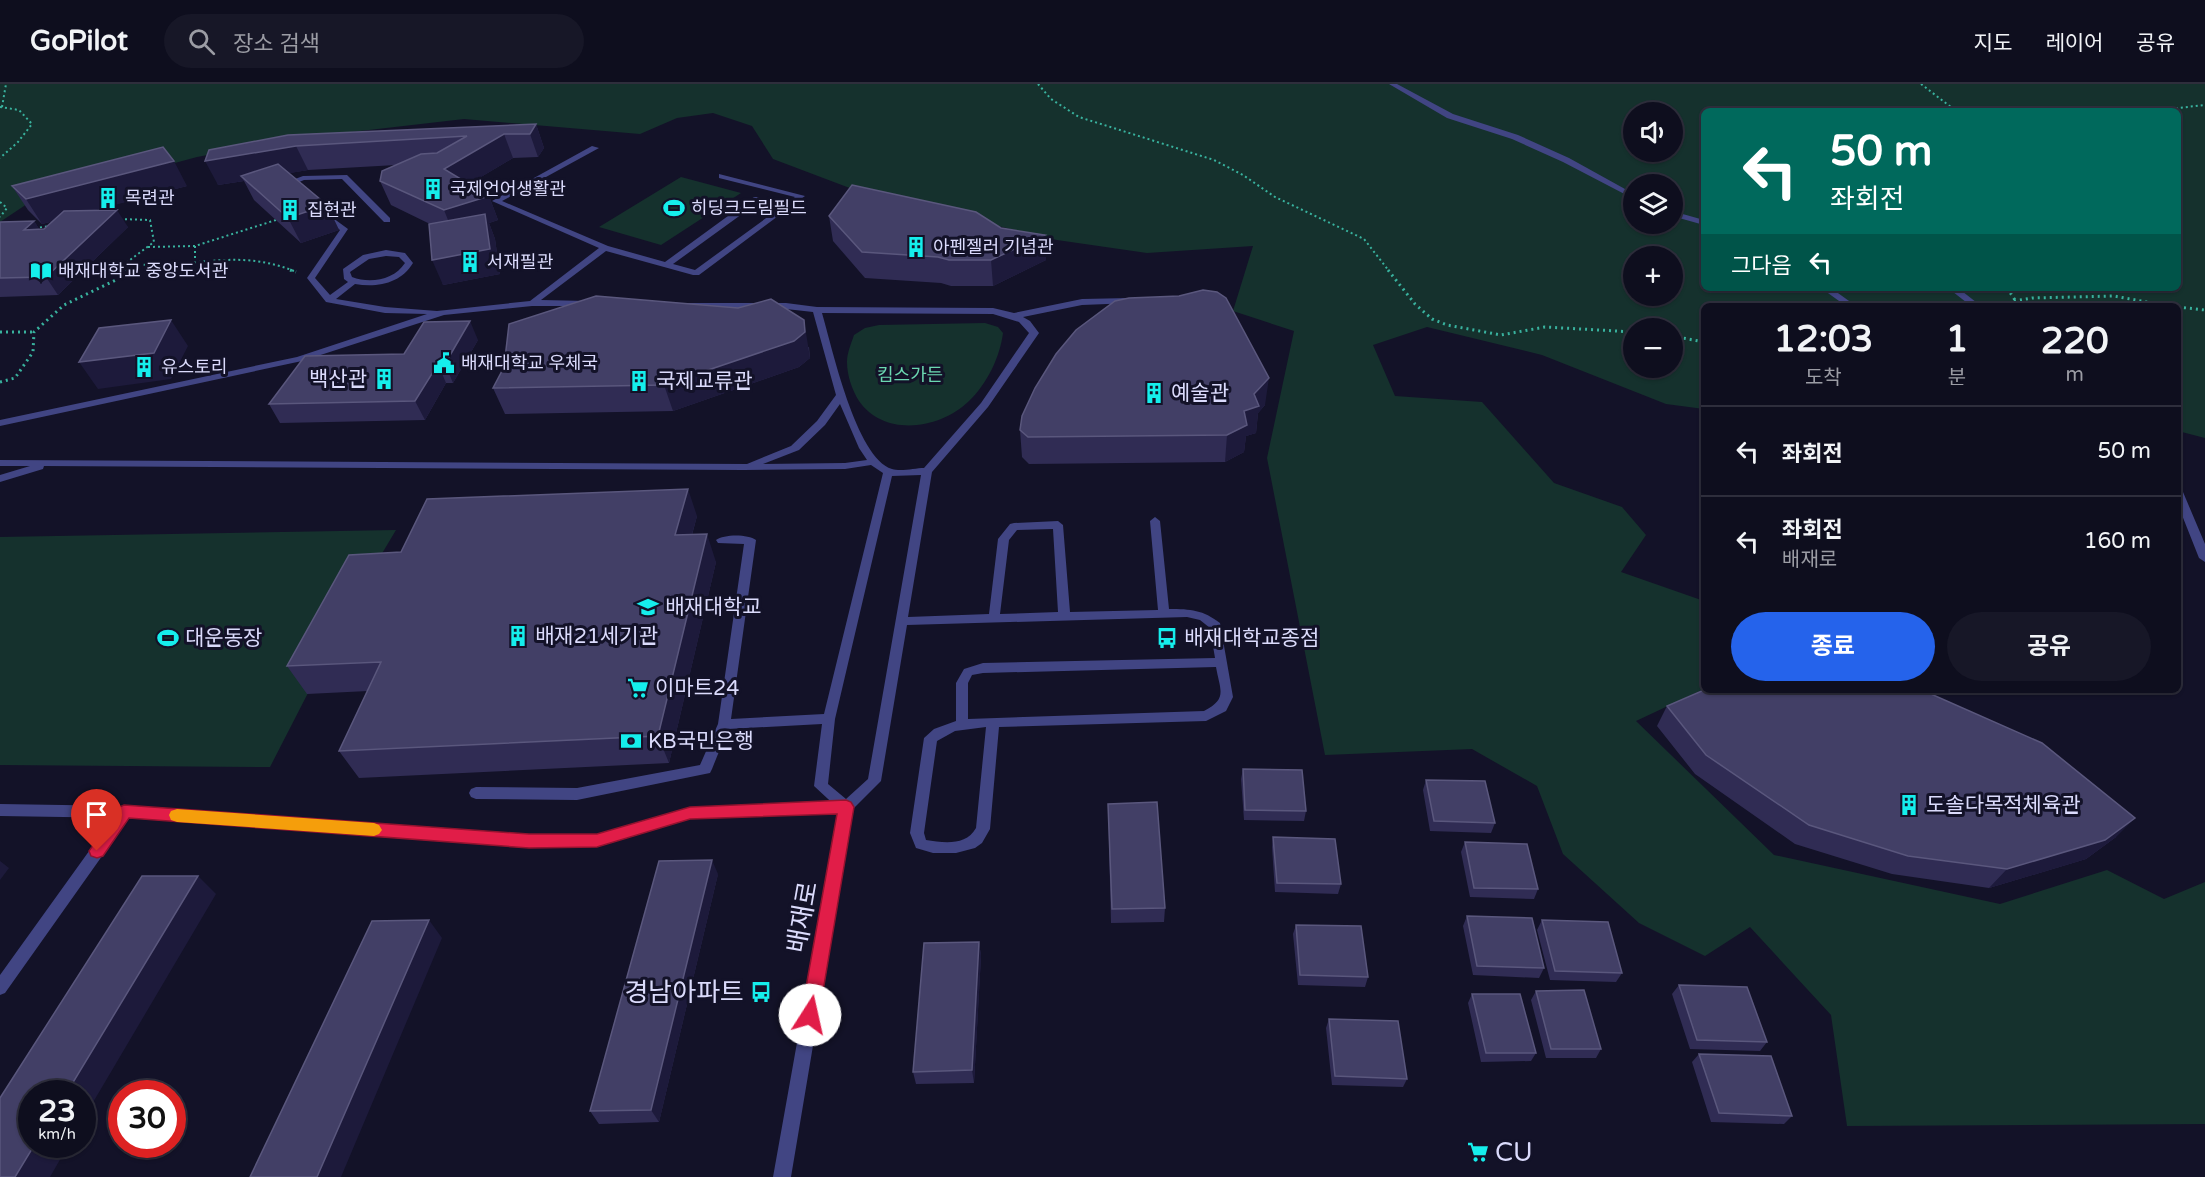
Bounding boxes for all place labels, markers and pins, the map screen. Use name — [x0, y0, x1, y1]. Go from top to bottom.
building icon: 국제언어생활관 — [421, 177, 445, 201]
place label: 국제언어생활관 — [450, 178, 566, 200]
building icon: 목련관 — [96, 186, 120, 210]
place label: 목련관 — [125, 187, 175, 209]
sports icon: 히딩크드림필드 — [662, 196, 686, 220]
place label: 히딩크드림필드 — [691, 197, 807, 219]
building icon: 집현관 — [278, 198, 302, 222]
place label: 집현관 — [307, 199, 357, 221]
building icon: 아펜젤러 기념관 — [904, 235, 928, 259]
place label: 아펜젤러 기념관 — [933, 236, 1054, 258]
building icon: 서재필관 — [458, 250, 482, 274]
place label: 서재필관 — [487, 251, 554, 273]
library icon: 배재대학교 중앙도서관 — [29, 259, 53, 283]
place label: 배재대학교 중앙도서관 — [58, 260, 229, 282]
public building icon: 배재대학교 우체국 — [432, 351, 456, 375]
place label: 배재대학교 우체국 — [461, 352, 598, 374]
building icon: 유스토리 — [132, 355, 156, 379]
place label: 유스토리 — [161, 356, 227, 378]
place label: 백산관 — [309, 367, 367, 392]
building icon: 백산관 — [372, 367, 396, 391]
building icon: 국제교류관 — [627, 369, 651, 393]
place label: 국제교류관 — [656, 369, 753, 394]
building icon: 예술관 — [1142, 381, 1166, 405]
place label: 예술관 — [1171, 381, 1229, 406]
school or university icon: 배재대학교 — [636, 595, 660, 619]
place label: 배재대학교 — [665, 595, 762, 620]
building icon: 배재21세기관 — [506, 624, 530, 648]
place label: 배재21세기관 — [535, 624, 658, 649]
sports icon: 대운동장 — [156, 626, 180, 650]
place label: 대운동장 — [185, 626, 262, 651]
bus stop icon: 배재대학교종점 — [1155, 626, 1179, 650]
place label: 배재대학교종점 — [1184, 626, 1319, 651]
supermarket icon: 이마트24 — [626, 676, 650, 700]
place label: 이마트24 — [655, 676, 739, 701]
bank icon: KB국민은행 — [619, 729, 643, 753]
place label: KB국민은행 — [648, 729, 754, 754]
pin — [71, 789, 122, 851]
building icon: 도솔다목적체육관 — [1897, 793, 1921, 817]
place label: 도솔다목적체육관 — [1926, 793, 2081, 818]
place label: 경남아파트 — [624, 977, 744, 1008]
bus stop icon: 경남아파트 — [749, 980, 773, 1004]
place label: CU — [1495, 1137, 1533, 1168]
supermarket icon: CU — [1466, 1140, 1490, 1164]

